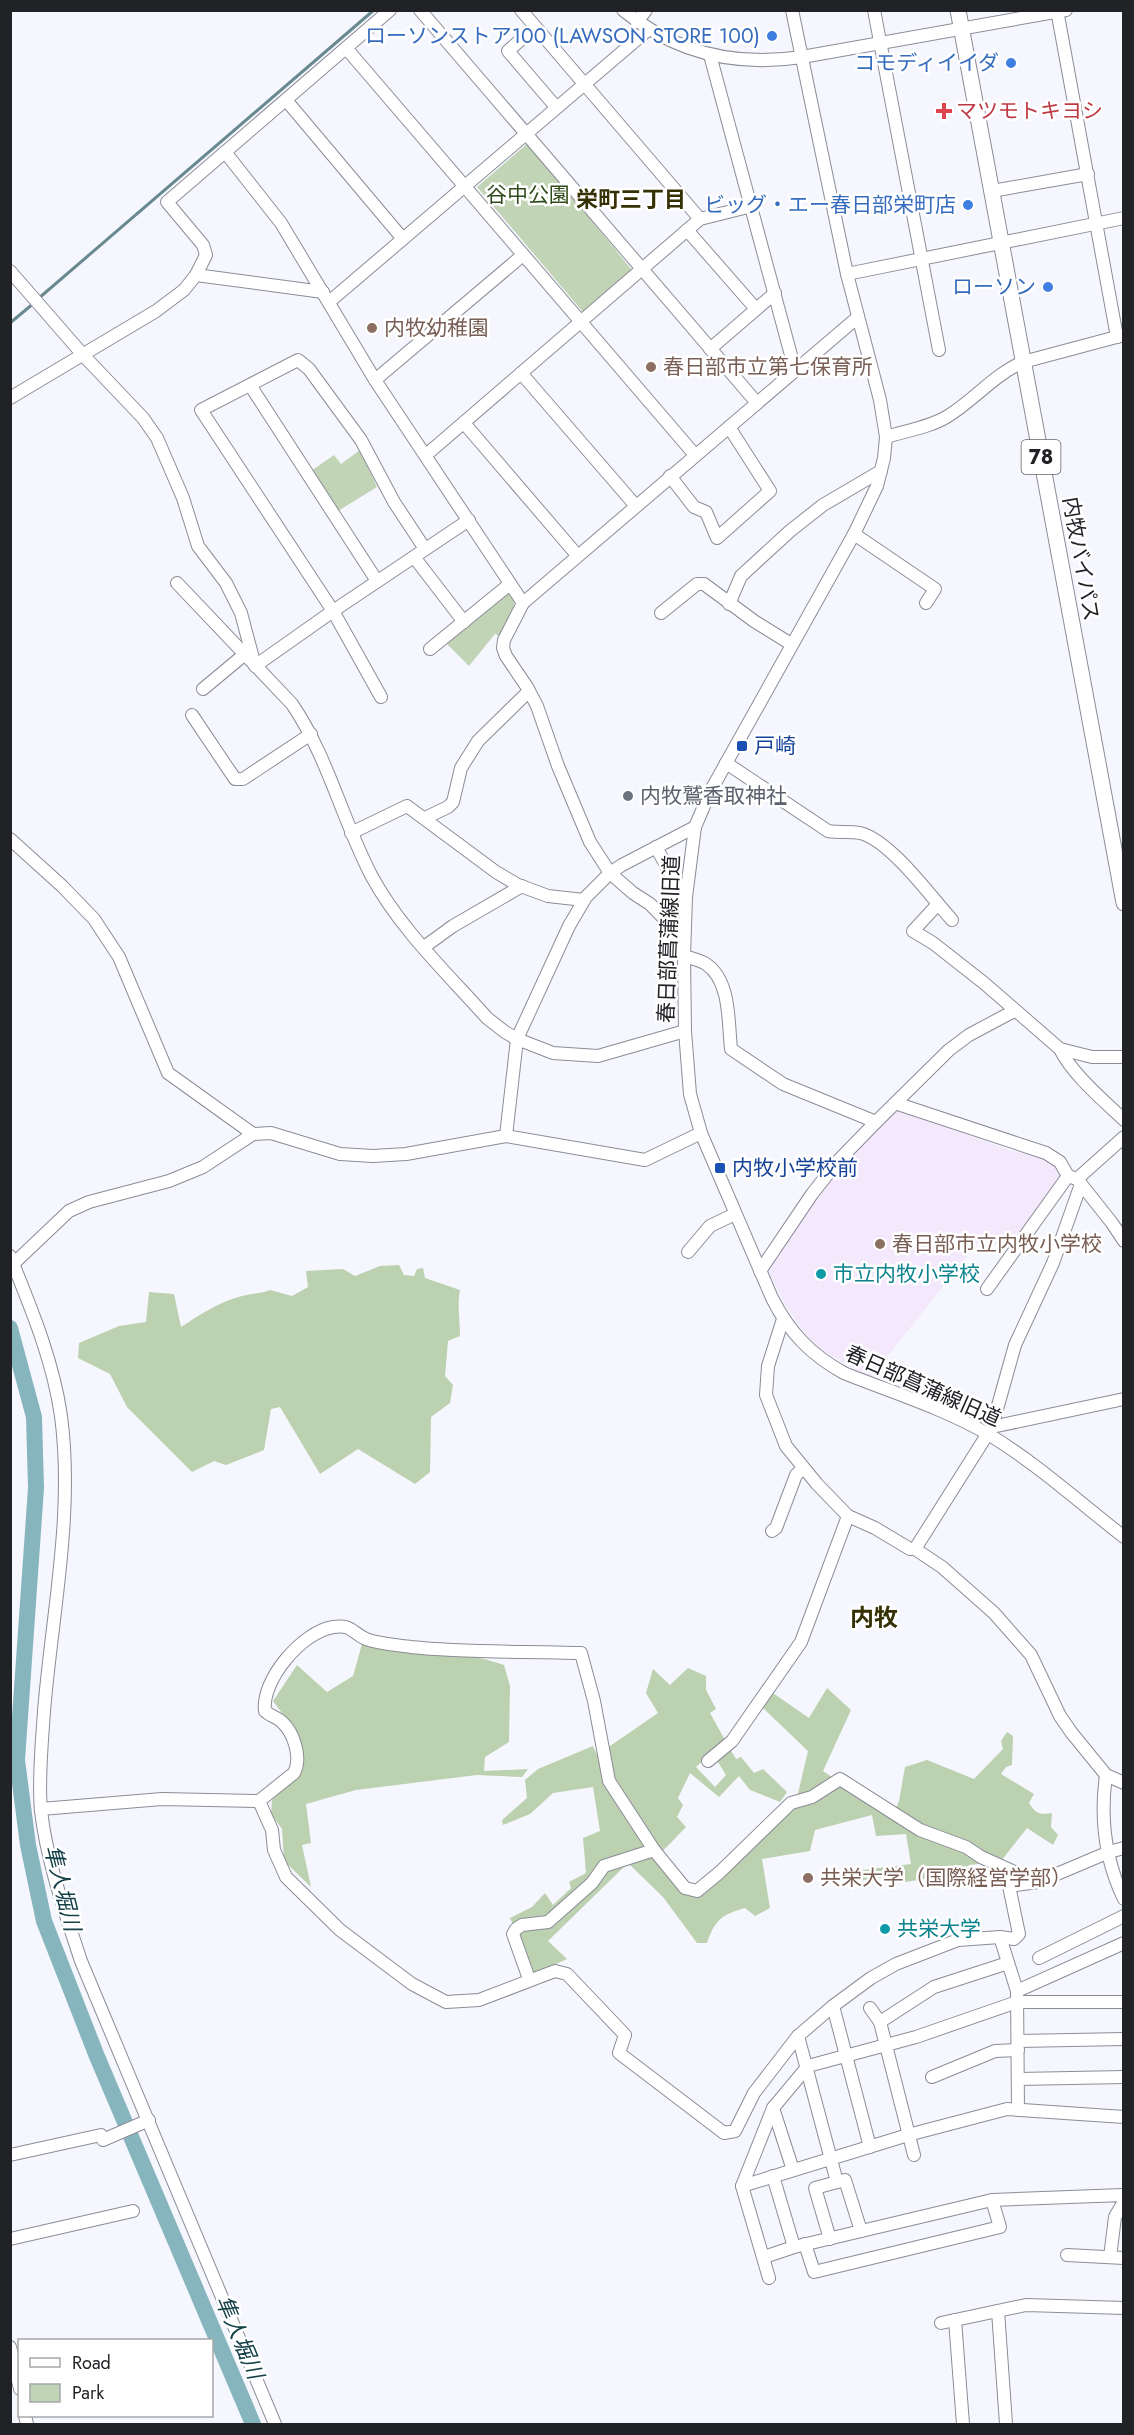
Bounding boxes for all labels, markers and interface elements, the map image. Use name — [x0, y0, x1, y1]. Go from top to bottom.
place label: ローソンストア100 (LAWSON STORE 100) — [365, 21, 760, 51]
marker: ローソンストア100 (LAWSON STORE 100) — [765, 29, 779, 43]
place label: コモディイイダ — [854, 48, 999, 78]
marker: コモディイイダ — [1004, 56, 1018, 70]
place label: マツモトキヨシ — [956, 96, 1103, 126]
marker: マツモトキヨシ — [937, 104, 951, 118]
park label: 谷中公園 — [486, 180, 570, 210]
district label: 栄町三丁目 — [576, 183, 686, 215]
place label: ビッグ・エー春日部栄町店 — [704, 190, 956, 220]
marker: ビッグ・エー春日部栄町店 — [961, 198, 975, 212]
place label: ローソン — [952, 272, 1036, 302]
marker: ローソン — [1041, 280, 1055, 294]
place label: 内牧幼稚園 — [384, 313, 489, 343]
marker: 内牧幼稚園 — [365, 321, 379, 335]
place label: 春日部市立第七保育所 — [663, 352, 873, 382]
marker: 春日部市立第七保育所 — [644, 360, 658, 374]
road number: 78 — [1022, 440, 1060, 474]
street label: 内牧バイパス — [1055, 495, 1107, 623]
place label: 戸崎 — [754, 731, 796, 761]
marker: 戸崎 — [735, 739, 749, 753]
place label: 内牧鷲香取神社 — [640, 781, 787, 811]
marker: 内牧鷲香取神社 — [621, 789, 635, 803]
street label: 春日部菖蒲線旧道 — [651, 855, 687, 1023]
place label: 内牧小学校前 — [732, 1153, 858, 1183]
marker: 内牧小学校前 — [713, 1161, 727, 1175]
place label: 春日部市立内牧小学校 — [892, 1229, 1102, 1259]
marker: 春日部市立内牧小学校 — [873, 1237, 887, 1251]
place label: 市立内牧小学校 — [833, 1259, 980, 1289]
marker: 市立内牧小学校 — [814, 1267, 828, 1281]
street label: 春日部菖蒲線旧道 — [840, 1338, 1006, 1434]
district label: 内牧 — [850, 1600, 898, 1635]
water label: 隼人堀川 — [37, 1841, 90, 1936]
place label: 共栄大学（国際経営学部） — [820, 1863, 1072, 1893]
marker: 共栄大学（国際経営学部） — [801, 1871, 815, 1885]
place label: 共栄大学 — [897, 1914, 981, 1944]
marker: 共栄大学 — [878, 1922, 892, 1936]
water label: 隼人堀川 — [208, 2290, 273, 2386]
legend — [18, 2339, 213, 2417]
text: Road — [72, 2350, 111, 2376]
text: Park — [72, 2380, 104, 2406]

